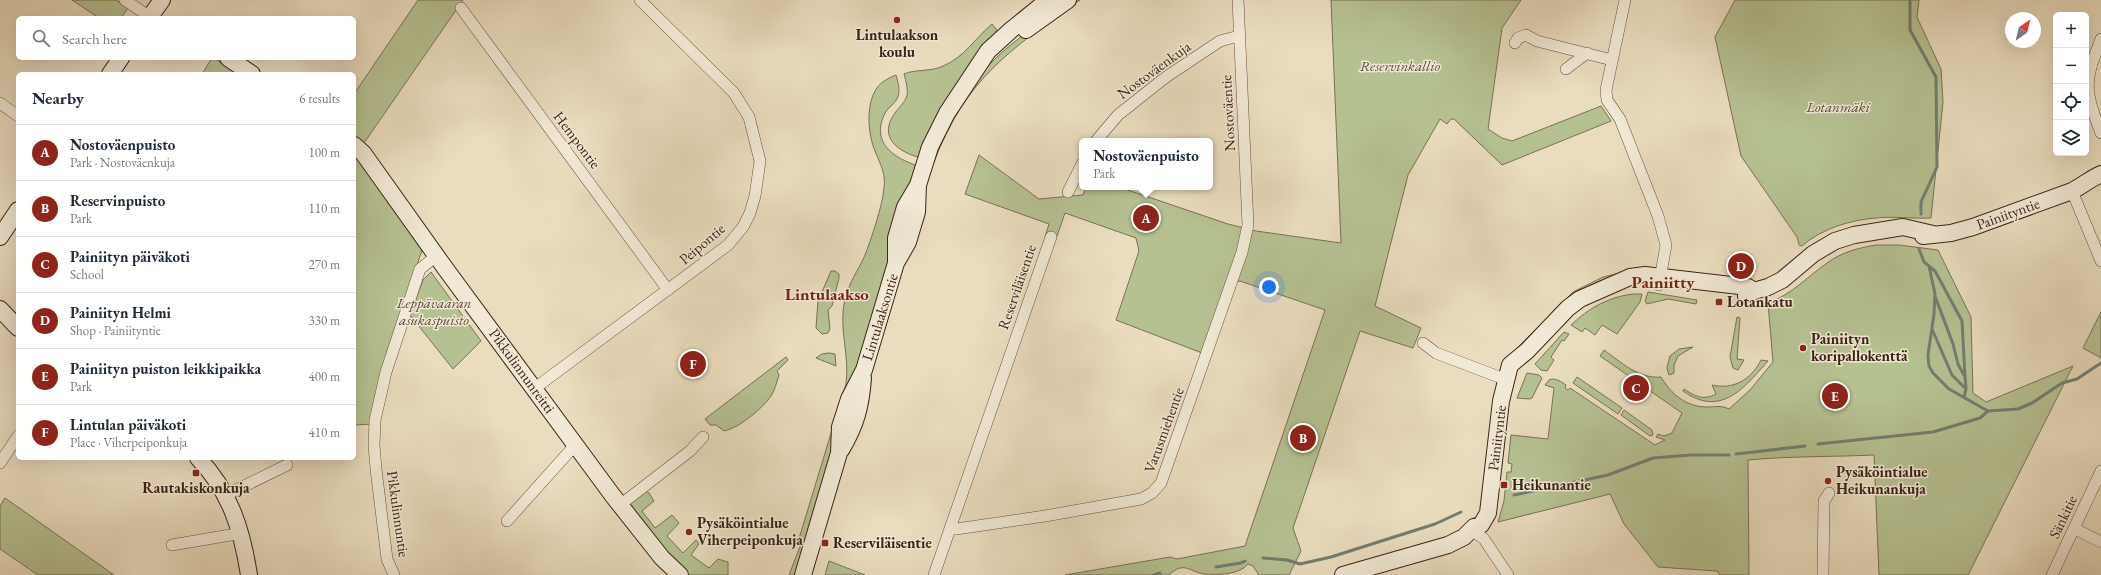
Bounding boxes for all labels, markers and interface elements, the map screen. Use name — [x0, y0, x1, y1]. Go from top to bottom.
north arrow — [2005, 12, 2041, 48]
map controls — [2053, 12, 2089, 156]
button: + — [2053, 12, 2089, 48]
marker: Lintulaakson koulu — [892, 15, 902, 25]
search box — [16, 16, 356, 60]
place label: Lintulaakson koulu — [856, 25, 939, 61]
icon: search — [30, 27, 52, 49]
text: Search here — [62, 29, 127, 48]
street label: Nostoväenkuja — [1113, 36, 1194, 103]
button: − — [2053, 48, 2089, 84]
park label: Reservinkallio — [1360, 56, 1440, 75]
street label: Nostoväentie — [1216, 74, 1239, 152]
button: locate — [2053, 84, 2089, 120]
text: Nearby — [32, 87, 84, 109]
text: 6 results — [299, 90, 340, 107]
park label: Lotanmäki — [1805, 97, 1870, 116]
street label: Hempontie — [550, 107, 605, 172]
button: layers — [2053, 120, 2089, 156]
text: Nostoväenpuisto — [70, 135, 175, 154]
popup — [1079, 138, 1213, 190]
text: A — [40, 144, 50, 161]
text: 100 m — [309, 144, 340, 161]
text: Nostoväenpuisto — [1093, 146, 1199, 165]
text: Park · Nostoväenkuja — [70, 154, 175, 171]
text: Park — [1093, 165, 1115, 182]
text: Reservinpuisto — [70, 191, 165, 210]
street label: Painiityntie — [1974, 193, 2042, 234]
text: B — [41, 200, 49, 217]
text: 110 m — [309, 200, 340, 217]
pin: A — [1133, 203, 1159, 233]
text: Park — [70, 210, 92, 227]
street label: Peipontie — [675, 219, 729, 268]
street label: Reserviläisentie — [993, 242, 1040, 332]
text: Painiityn päiväkoti — [70, 247, 190, 266]
pin: D — [1728, 251, 1754, 281]
text: C — [40, 256, 50, 273]
text: 270 m — [309, 256, 340, 273]
text: School — [70, 266, 104, 283]
street label: Lintulaaksontie — [857, 271, 902, 363]
district label: Painiitty — [1632, 271, 1695, 293]
your location — [1259, 277, 1279, 297]
district label: Lintulaakso — [785, 283, 869, 305]
place label: Lotankatu — [1727, 292, 1794, 311]
park label: Leppävaaran asukaspuisto — [395, 293, 472, 329]
marker: Lotankatu — [1714, 297, 1724, 307]
text: Painiityn Helmi — [70, 303, 171, 322]
text: D — [40, 312, 50, 329]
text: 330 m — [309, 312, 340, 329]
text: Shop · Painiityntie — [70, 322, 161, 339]
street label: Pikkulinnunreitti — [485, 324, 560, 417]
place label: Painiityn koripallokenttä — [1811, 329, 1908, 365]
marker: Painiityn koripallokenttä — [1798, 343, 1808, 353]
pin: F — [680, 349, 706, 379]
text: Painiityn puiston leikkipaikka — [70, 359, 261, 378]
text: E — [41, 368, 49, 385]
text: 400 m — [309, 368, 340, 385]
pin: C — [1623, 373, 1649, 403]
text: Park — [70, 378, 92, 395]
pin: E — [1822, 381, 1848, 411]
street label: Varusmiehentie — [1139, 385, 1188, 475]
street label: Painiityntie — [1483, 404, 1510, 472]
text: Lintulan päiväkoti — [70, 415, 186, 434]
pin: B — [1290, 423, 1316, 453]
text: F — [41, 424, 49, 441]
text: 410 m — [309, 424, 340, 441]
text: Place · Viherpeiponkuja — [70, 434, 187, 451]
place label: Pysäköintialue Heikunankuja — [1836, 462, 1928, 498]
marker: Rautakiskonkuja — [191, 468, 201, 478]
street label: Pikkulinnuntie — [383, 469, 414, 559]
place label: Heikunantie — [1512, 475, 1591, 494]
marker: Pysäköintialue Heikunankuja — [1823, 476, 1833, 486]
place label: Rautakiskonkuja — [142, 478, 250, 497]
marker: Heikunantie — [1499, 480, 1509, 490]
street label: Sänkitie — [2044, 492, 2081, 542]
place label: Pysäköintialue Viherpeiponkuja — [697, 513, 803, 549]
marker: Pysäköintialue Viherpeiponkuja — [684, 527, 694, 537]
place label: Reserviläisentie — [833, 533, 932, 552]
marker: Reserviläisentie — [820, 538, 830, 548]

